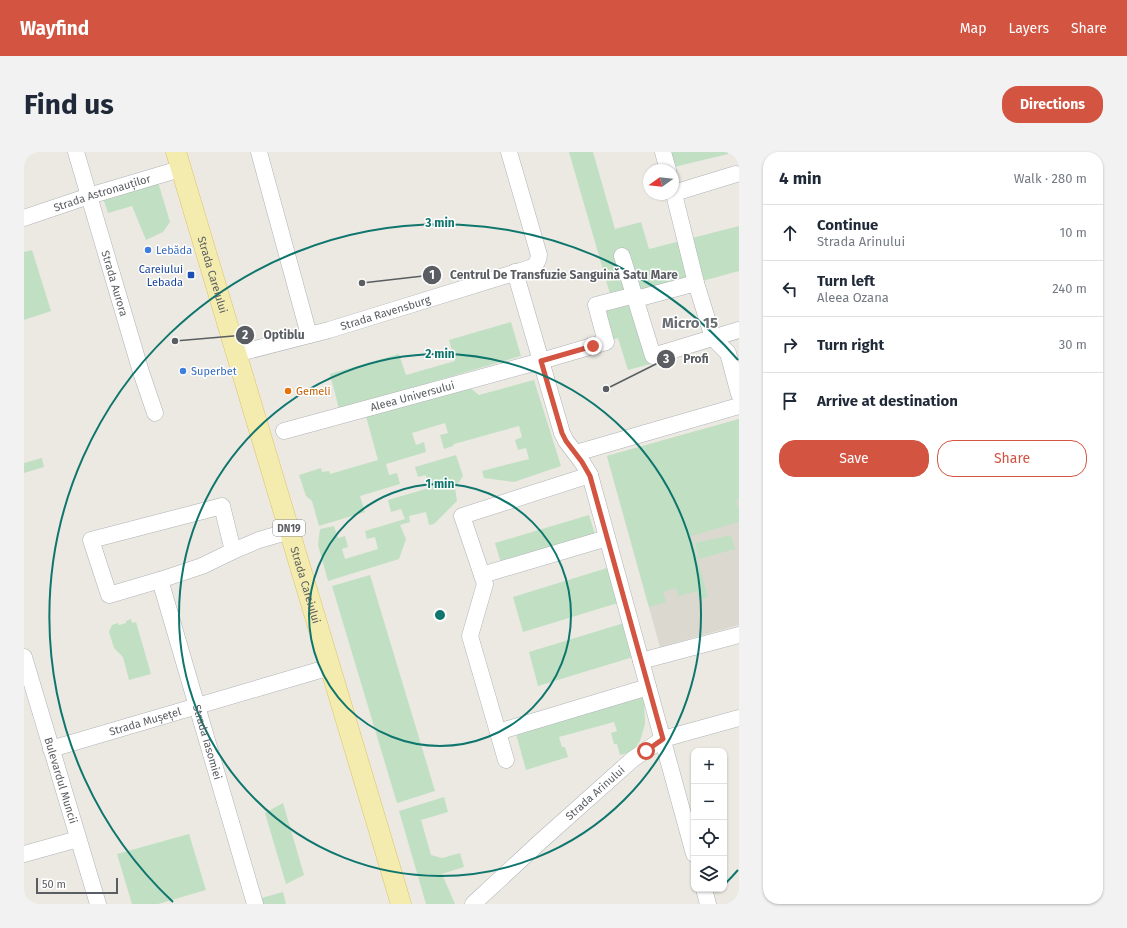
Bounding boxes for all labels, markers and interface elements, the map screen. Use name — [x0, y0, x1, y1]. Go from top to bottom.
text: Wayfind — [20, 17, 89, 40]
text: Map — [960, 20, 986, 37]
text: Layers — [1008, 20, 1049, 37]
text: Share — [1071, 20, 1107, 37]
button: Directions — [1002, 86, 1103, 123]
text: Find us — [24, 88, 114, 121]
north arrow — [643, 164, 679, 200]
text: 4 min — [779, 168, 822, 189]
text: Walk · 280 m — [1014, 171, 1087, 186]
street label: Strada Astronauților — [52, 172, 153, 215]
text: 3 min — [424, 216, 455, 230]
text: Continue — [817, 216, 878, 234]
icon: ahead — [779, 222, 801, 244]
text: 10 m — [1060, 225, 1087, 240]
text: Strada Arinului — [817, 234, 905, 249]
street label: Strada Careiului — [195, 235, 230, 315]
place label: Lebăda — [156, 244, 192, 257]
marker: Lebăda — [143, 245, 153, 255]
street label: Strada Aurora — [98, 249, 130, 318]
place label: Careiului Lebada — [139, 263, 183, 289]
callout: Centrul De Transfuzie Sanguină Satu Mare — [422, 263, 686, 287]
text: 1 — [429, 268, 435, 282]
text: Centrul De Transfuzie Sanguină Satu Mare — [450, 268, 678, 282]
marker: Careiului Lebada — [186, 270, 196, 280]
text: Turn left — [817, 272, 875, 290]
icon: left — [779, 278, 801, 300]
text: 240 m — [1052, 281, 1087, 296]
text: Aleea Ozana — [817, 290, 889, 305]
street label: Strada Ravensburg — [339, 293, 432, 333]
district label: Micro 15 — [662, 314, 718, 332]
callout: Optiblu — [235, 323, 312, 347]
text: 2 — [242, 328, 248, 342]
text: Optiblu — [263, 328, 305, 342]
icon: right — [779, 334, 801, 356]
text: Turn right — [817, 336, 884, 354]
route end — [584, 337, 602, 355]
text: 30 m — [1059, 337, 1087, 352]
text: 2 min — [425, 347, 455, 361]
callout: Profi — [656, 347, 717, 371]
text: 3 — [662, 352, 669, 366]
text: Profi — [683, 352, 709, 366]
place label: Superbet — [191, 365, 237, 378]
marker: Superbet — [178, 366, 188, 376]
street label: Aleea Universului — [369, 379, 456, 414]
place label: Gemeli — [296, 385, 331, 398]
marker: Gemeli — [283, 386, 293, 396]
icon: arrive — [779, 390, 801, 412]
text: Arrive at destination — [817, 392, 958, 410]
button: Save — [779, 440, 929, 477]
button: Share — [937, 440, 1087, 477]
text: 1 min — [426, 477, 454, 491]
road number: DN19 — [273, 520, 305, 536]
street label: Strada Careiului — [287, 545, 323, 625]
centre of rings — [433, 608, 447, 622]
street label: Strada Iasomiei — [190, 703, 224, 781]
street label: Strada Mușețel — [108, 705, 183, 739]
street label: Bulevardul Muncii — [41, 736, 80, 825]
route start — [637, 742, 655, 760]
map controls — [691, 748, 727, 892]
button: + — [691, 748, 727, 784]
street label: Strada Arinului — [563, 764, 627, 823]
button: − — [691, 784, 727, 820]
button: locate — [691, 820, 727, 856]
button: layers — [691, 856, 727, 892]
scale bar — [36, 876, 118, 895]
text: 50 m — [42, 878, 66, 891]

